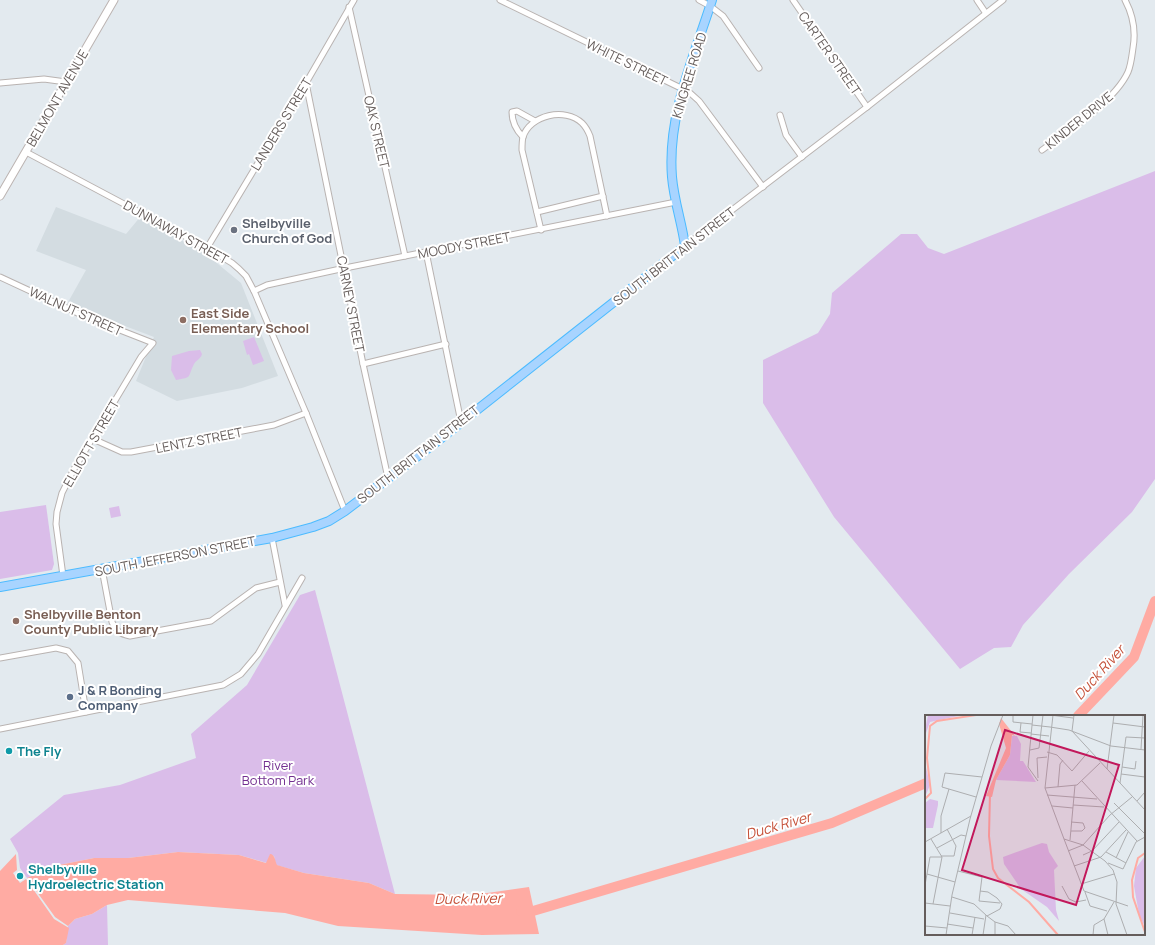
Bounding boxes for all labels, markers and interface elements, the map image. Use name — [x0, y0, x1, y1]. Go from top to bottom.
street label: CARTER STREET — [795, 8, 866, 98]
street label: KINGREE ROAD — [667, 30, 711, 120]
street label: WHITE STREET — [583, 35, 671, 90]
street label: BELMONT AVENUE — [22, 46, 92, 150]
street label: LANDERS STREET — [246, 74, 316, 174]
street label: KINDER DRIVE — [1042, 87, 1116, 153]
street label: OAK STREET — [360, 94, 394, 170]
street label: DUNNAWAY STREET — [120, 196, 232, 268]
street label: SOUTH BRITTAIN STREET — [609, 202, 739, 309]
place label: Shelbyville Church of God — [242, 214, 332, 247]
marker: Shelbyville Church of God — [229, 225, 239, 235]
street label: MOODY STREET — [416, 227, 512, 263]
street label: CARNEY STREET — [333, 254, 369, 354]
street label: WALNUT STREET — [26, 282, 126, 340]
place label: East Side Elementary School — [191, 304, 309, 337]
marker: East Side Elementary School — [178, 315, 188, 325]
street label: ELLIOTT STREET — [59, 396, 123, 490]
street label: SOUTH BRITTAIN STREET — [353, 400, 483, 507]
street label: LENTZ STREET — [154, 423, 244, 457]
street label: SOUTH JEFFERSON STREET — [93, 532, 257, 580]
place label: Shelbyville Benton County Public Library — [24, 605, 159, 638]
marker: Shelbyville Benton County Public Library — [11, 616, 21, 626]
water label: Duck River — [1069, 639, 1130, 703]
place label: J & R Bonding Company — [78, 681, 162, 714]
marker: J & R Bonding Company — [65, 692, 75, 702]
inset map — [925, 715, 1145, 935]
place label: The Fly — [17, 742, 62, 760]
marker: The Fly — [4, 746, 14, 756]
park label: River Bottom Park — [242, 756, 315, 789]
water label: Duck River — [743, 806, 815, 843]
place label: Shelbyville Hydroelectric Station — [28, 860, 164, 893]
marker: Shelbyville Hydroelectric Station — [15, 871, 25, 881]
water label: Duck River — [434, 888, 504, 908]

